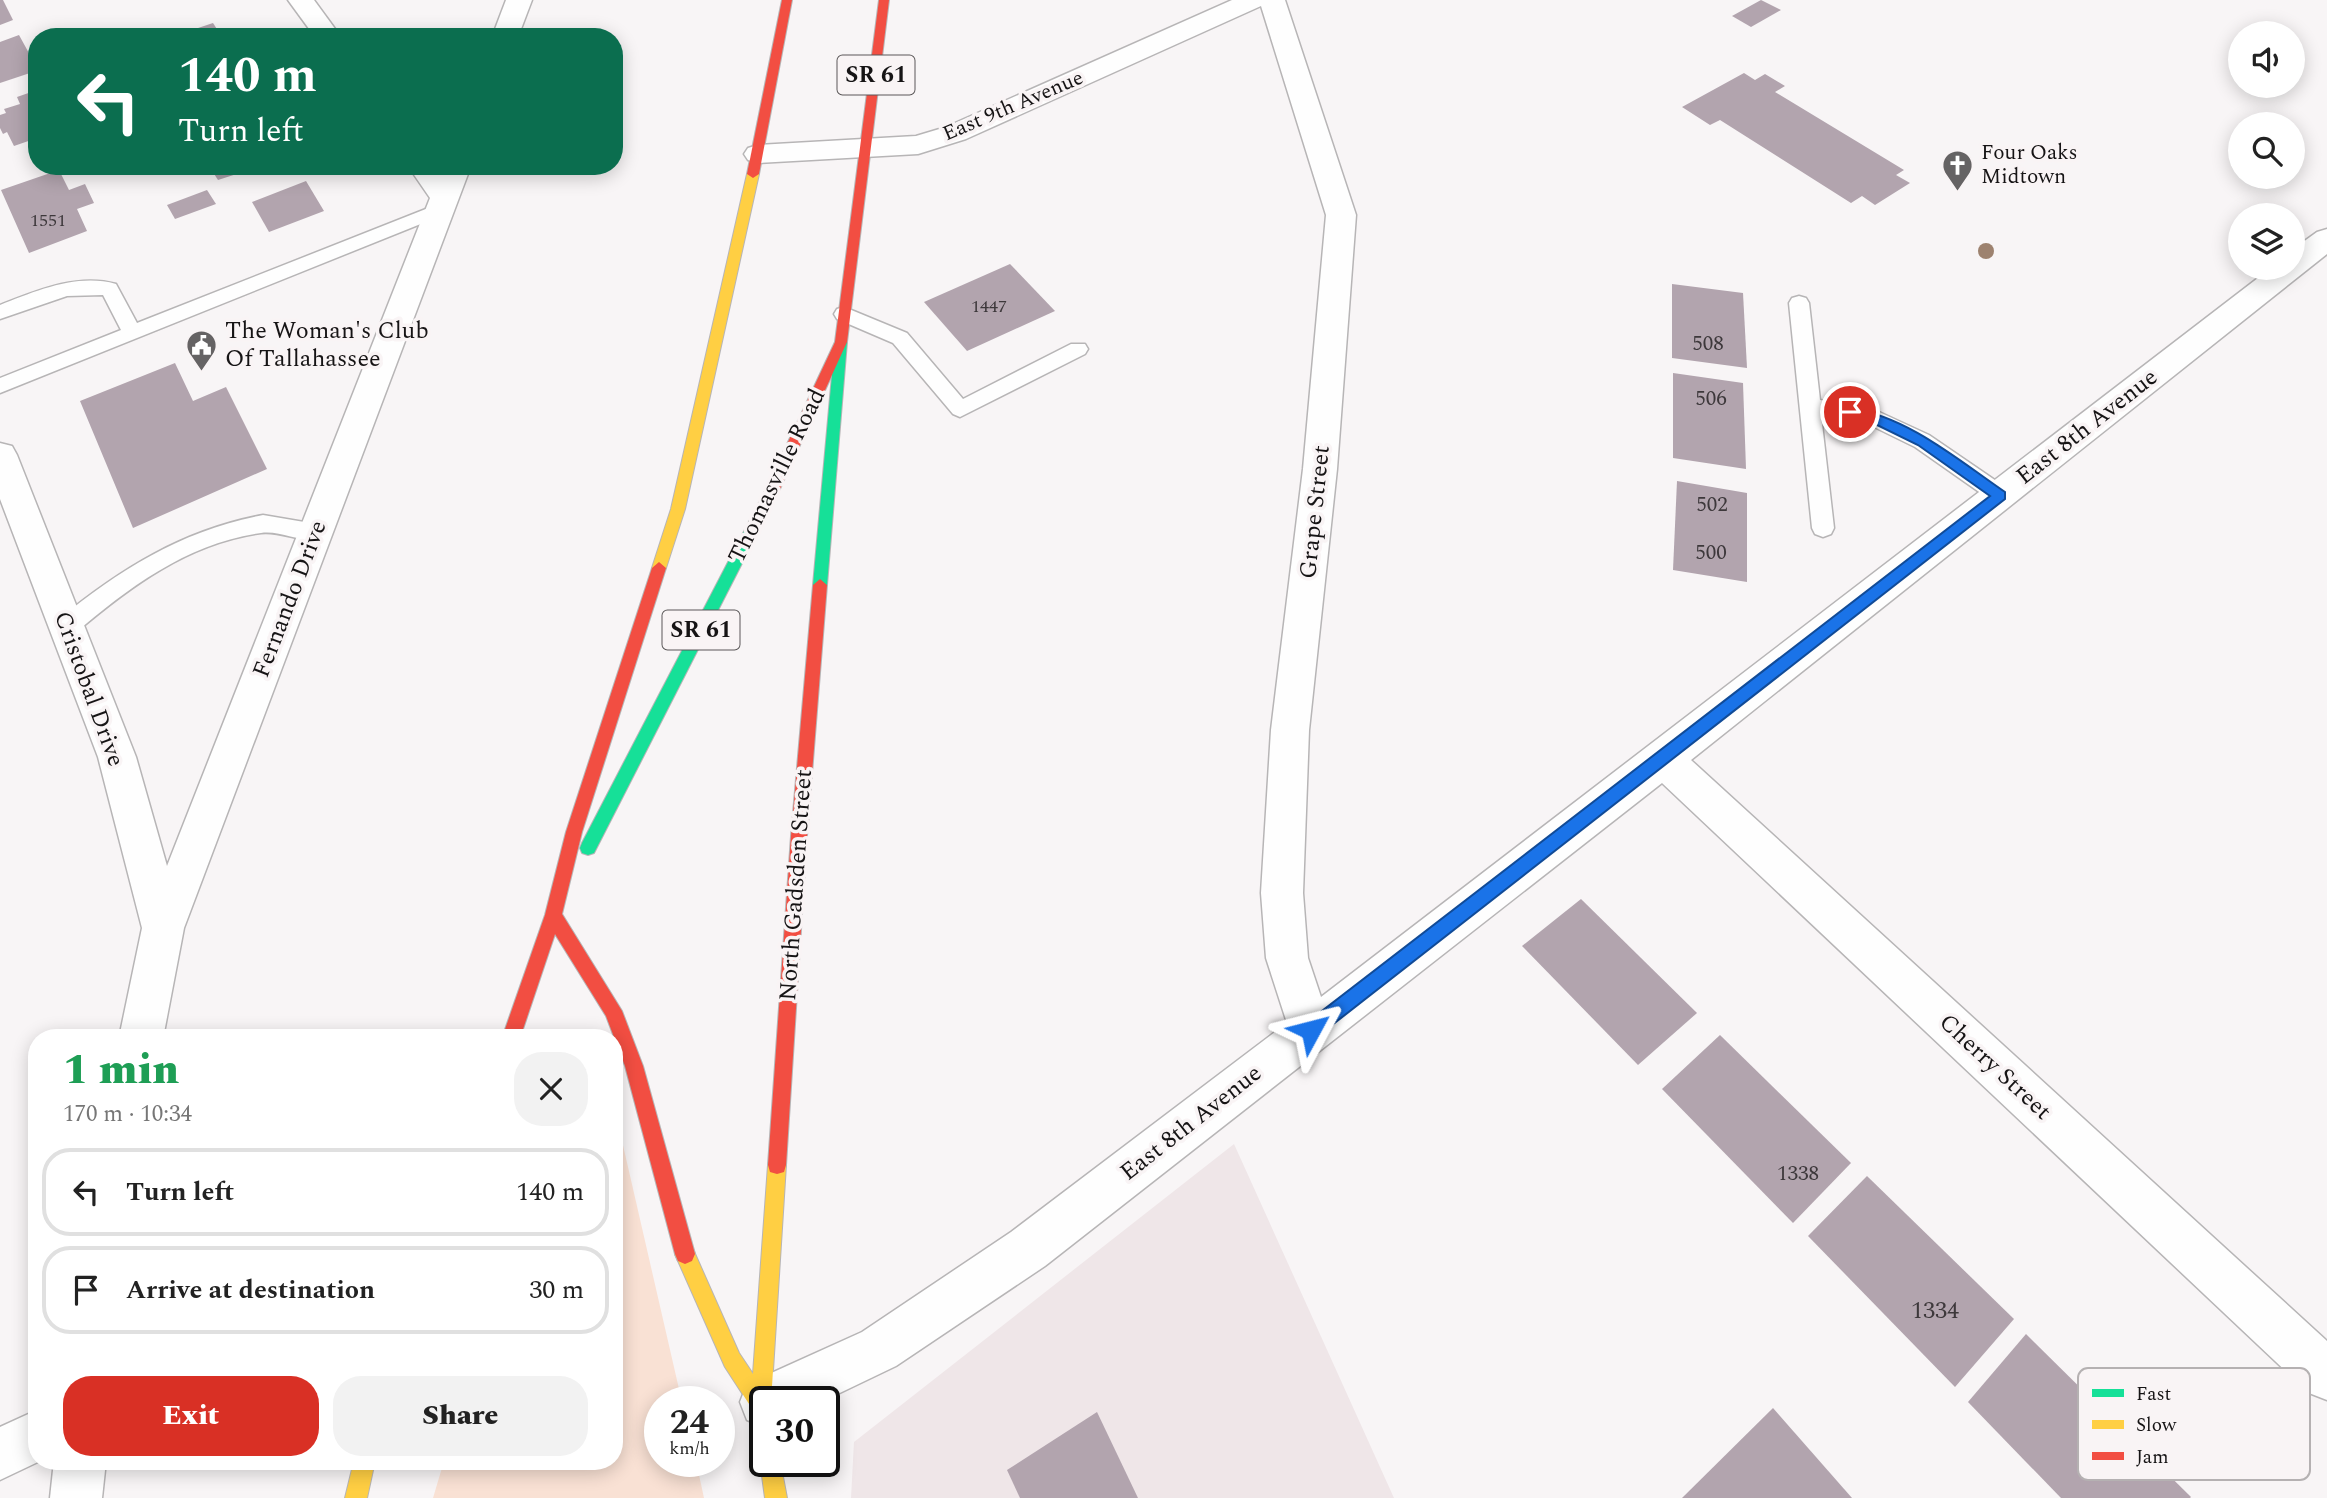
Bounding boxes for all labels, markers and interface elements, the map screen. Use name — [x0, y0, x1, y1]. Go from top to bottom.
map controls — [2228, 21, 2305, 280]
button: sound — [2228, 21, 2305, 98]
text: 140 m — [178, 39, 317, 114]
road number: SR 61 — [838, 55, 914, 94]
icon: left — [63, 56, 154, 147]
street label: East 9th Avenue — [938, 62, 1088, 150]
text: Turn left — [178, 107, 304, 156]
button: search — [2228, 112, 2305, 189]
place label: Four Oaks Midtown — [1981, 137, 2077, 193]
church icon: Four Oaks Midtown — [1941, 148, 1975, 192]
button: layers — [2228, 203, 2305, 280]
house number: 1551 — [30, 207, 66, 234]
house number: 1447 — [971, 293, 1007, 320]
place label: The Woman's Club Of Tallahassee — [225, 313, 429, 377]
public building icon: The Woman's Club Of Tallahassee — [185, 328, 219, 372]
house number: 508 — [1692, 328, 1724, 360]
street label: East 8th Avenue — [2008, 360, 2166, 494]
street label: Thomasville Road — [719, 382, 835, 570]
pin — [1820, 382, 1880, 442]
house number: 506 — [1695, 383, 1727, 415]
icon: arrive — [1831, 393, 1869, 431]
street label: Grape Street — [1290, 443, 1340, 581]
house number: 502 — [1696, 489, 1728, 521]
street label: Fernando Drive — [243, 515, 337, 683]
house number: 500 — [1695, 537, 1727, 569]
street label: Cristobal Drive — [44, 606, 134, 772]
road number: SR 61 — [662, 610, 740, 650]
street label: North Gadsden Street — [770, 768, 822, 1002]
position arrow — [1274, 993, 1348, 1067]
street label: Cherry Street — [1931, 1005, 2059, 1129]
text: 1 min — [63, 1039, 179, 1102]
button: close — [514, 1052, 588, 1126]
street label: East 8th Avenue — [1112, 1056, 1270, 1190]
text: 170 m · 10:34 — [63, 1097, 192, 1132]
house number: 1338 — [1777, 1158, 1819, 1190]
text: Turn left — [126, 1172, 234, 1212]
text: 140 m — [516, 1172, 584, 1212]
icon: left — [67, 1173, 105, 1211]
text: Arrive at destination — [126, 1270, 375, 1310]
text: 30 m — [529, 1270, 584, 1310]
icon: arrive — [67, 1271, 105, 1309]
house number: 1334 — [1911, 1293, 1959, 1329]
legend — [2078, 1368, 2310, 1480]
button: Exit — [63, 1376, 319, 1456]
button: Share — [333, 1376, 588, 1456]
text: Fast — [2136, 1380, 2172, 1409]
speed limit sign: 30 — [749, 1386, 840, 1477]
text: 24 — [670, 1396, 709, 1449]
text: Slow — [2136, 1411, 2177, 1440]
text: km/h — [669, 1435, 710, 1462]
text: Jam — [2136, 1443, 2168, 1472]

